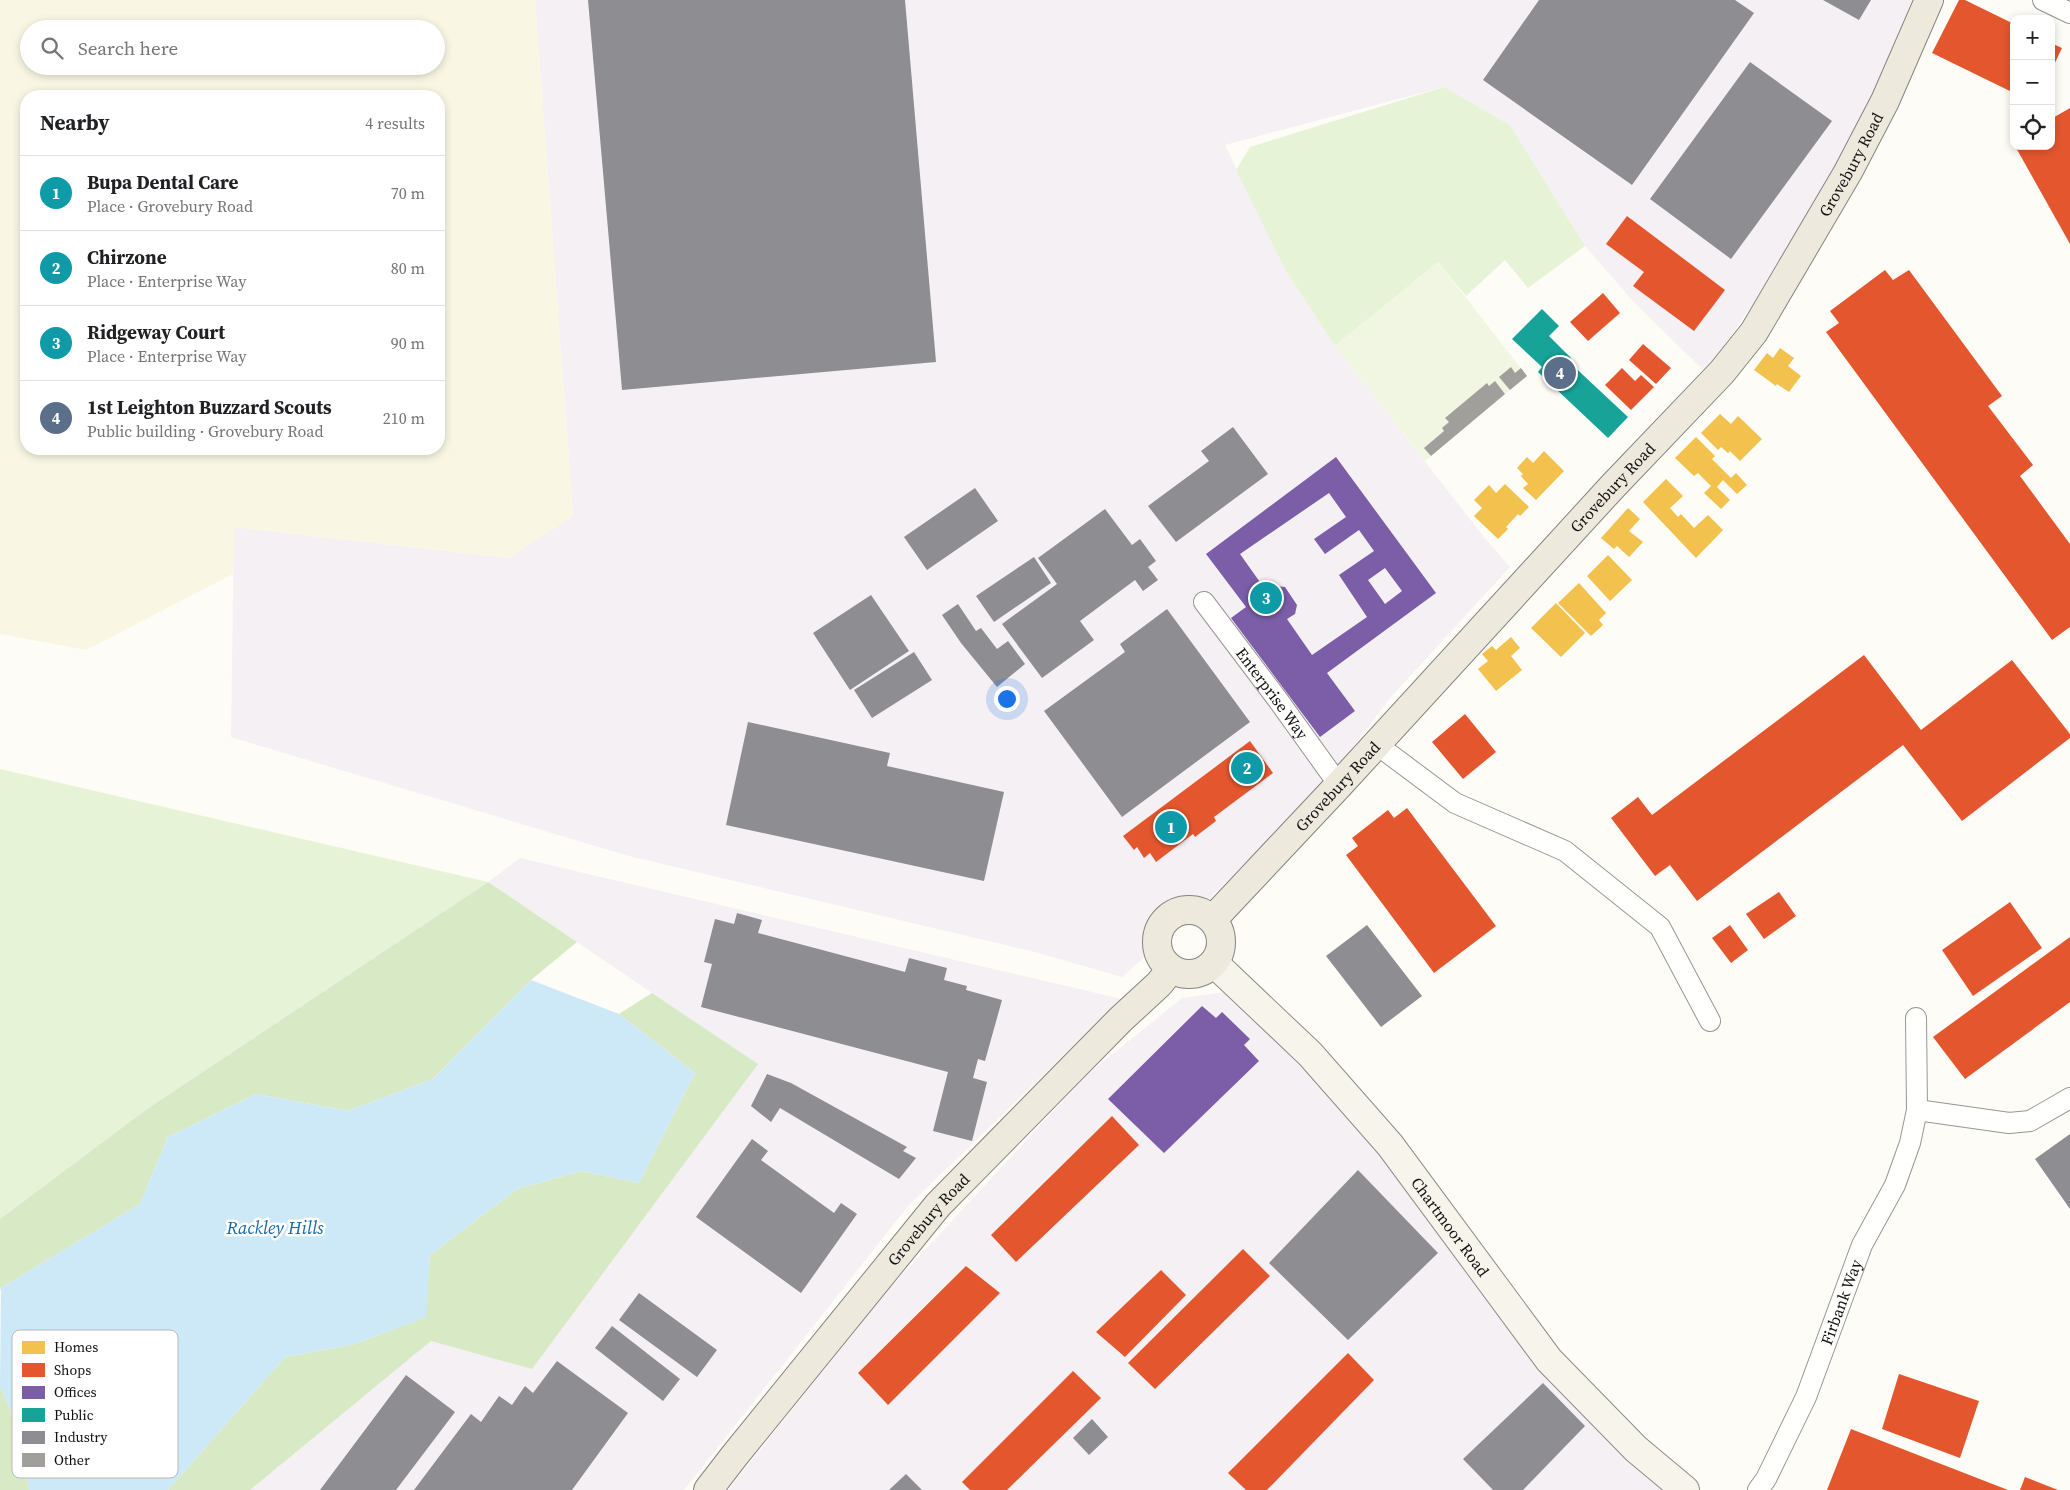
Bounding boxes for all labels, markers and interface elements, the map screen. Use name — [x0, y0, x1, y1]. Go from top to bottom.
map controls — [2010, 15, 2055, 150]
button: + — [2010, 15, 2055, 60]
search box — [20, 20, 445, 75]
icon: search — [38, 34, 66, 62]
text: Search here — [78, 35, 178, 61]
button: − — [2010, 60, 2055, 105]
button: locate — [2010, 105, 2055, 150]
text: Nearby — [40, 108, 110, 137]
street label: Grovebury Road — [1813, 109, 1888, 221]
text: 4 results — [365, 112, 425, 134]
text: Bupa Dental Care — [87, 169, 238, 195]
text: 1 — [52, 182, 60, 204]
text: 70 m — [391, 182, 425, 204]
text: Place · Grovebury Road — [87, 195, 253, 217]
text: Chirzone — [87, 244, 167, 270]
text: 2 — [52, 257, 60, 279]
text: 80 m — [391, 257, 425, 279]
text: Place · Enterprise Way — [87, 270, 246, 292]
text: Ridgeway Court — [87, 319, 225, 345]
text: 3 — [52, 332, 60, 354]
text: 90 m — [391, 332, 425, 354]
text: Place · Enterprise Way — [87, 345, 246, 367]
pin: 4 — [1544, 354, 1576, 392]
text: 1st Leighton Buzzard Scouts — [87, 394, 332, 420]
text: 4 — [52, 407, 60, 429]
text: 210 m — [383, 407, 425, 429]
text: Public building · Grovebury Road — [87, 420, 323, 442]
street label: Grovebury Road — [1565, 438, 1660, 537]
pin: 3 — [1250, 579, 1282, 617]
street label: Enterprise Way — [1231, 643, 1314, 744]
your location — [994, 686, 1020, 712]
street label: Grovebury Road — [1290, 736, 1385, 836]
pin: 2 — [1231, 749, 1263, 787]
pin: 1 — [1155, 808, 1187, 846]
street label: Grovebury Road — [882, 1168, 974, 1270]
street label: Chartmoor Road — [1406, 1172, 1495, 1281]
water label: Rackley Hills — [225, 1215, 324, 1240]
street label: Firbank Way — [1815, 1255, 1867, 1348]
legend — [12, 1330, 178, 1478]
text: Homes — [54, 1337, 98, 1357]
text: Shops — [54, 1360, 91, 1380]
text: Offices — [54, 1382, 97, 1402]
text: Public — [54, 1405, 94, 1425]
text: Industry — [54, 1427, 108, 1447]
text: Other — [54, 1450, 90, 1470]

